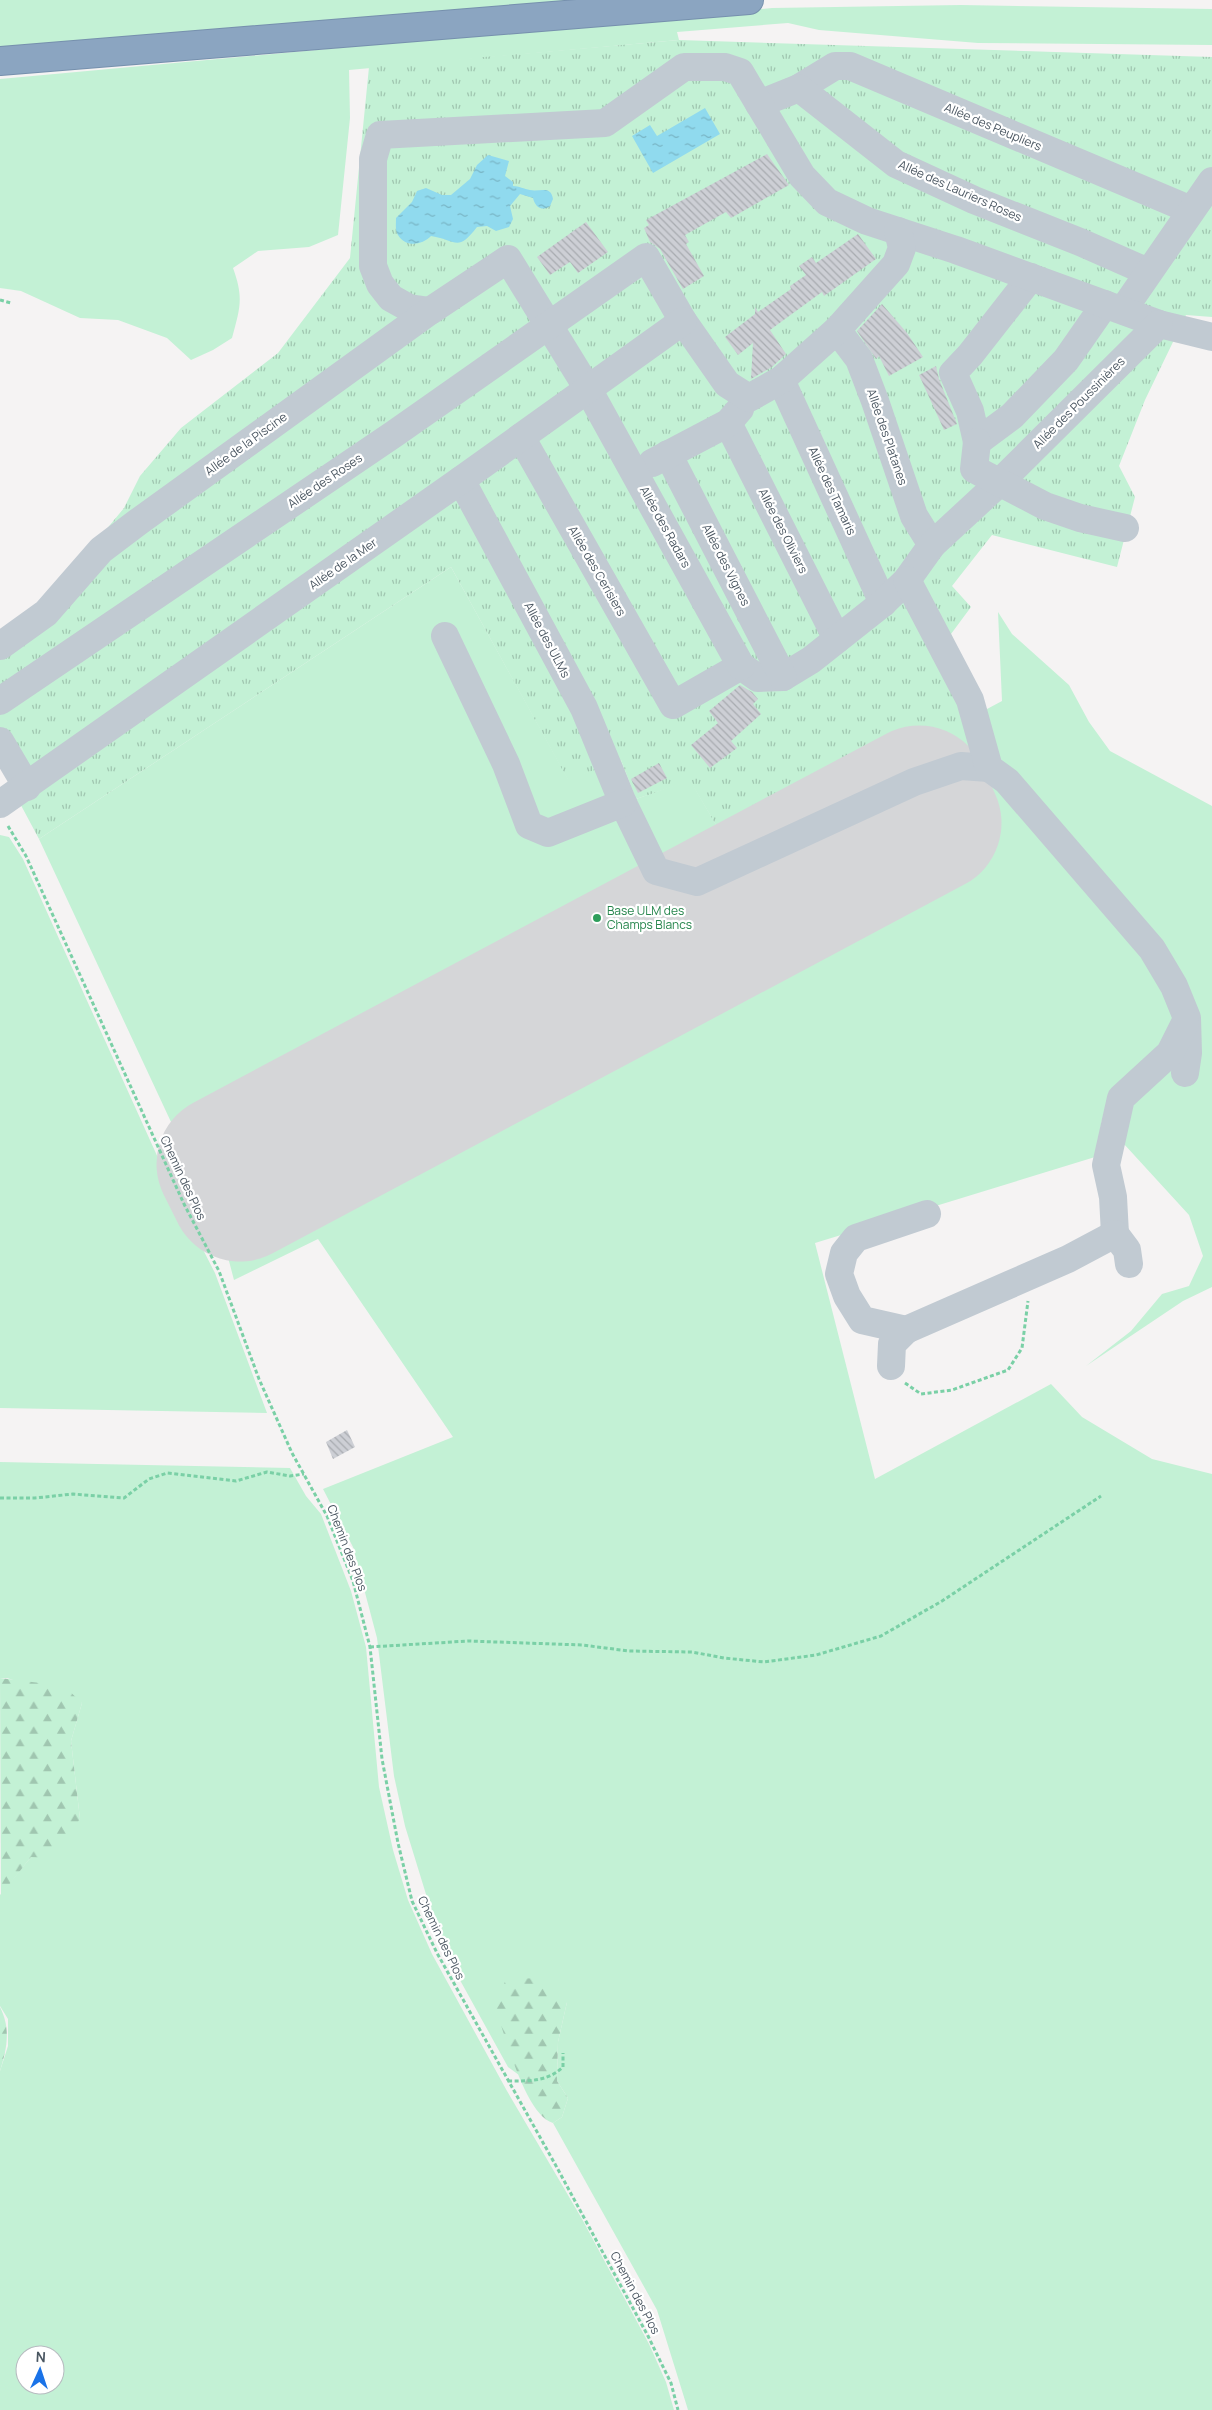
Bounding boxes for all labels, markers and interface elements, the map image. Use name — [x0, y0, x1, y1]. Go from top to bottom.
street label: Allée des Peupliers — [942, 98, 1044, 155]
street label: Allée des Lauriers Roses — [896, 156, 1025, 225]
street label: Allée des Poussinières — [1029, 353, 1128, 452]
street label: Allée des Platanes — [863, 386, 912, 487]
street label: Allée de la Piscine — [201, 408, 290, 479]
street label: Allée des Tamaris — [805, 444, 860, 538]
street label: Allée des Roses — [284, 449, 365, 512]
street label: Allée des Radars — [636, 483, 695, 571]
street label: Allée des Oliviers — [755, 485, 812, 576]
street label: Allée des Vignes — [698, 521, 754, 609]
street label: Allée des Cerisiers — [565, 522, 630, 619]
street label: Allée de la Mer — [305, 533, 381, 593]
street label: Allée des ULMs — [520, 599, 575, 681]
place label: Base ULM des Champs Blancs — [607, 902, 692, 933]
marker: Base ULM des Champs Blancs — [591, 912, 603, 924]
street label: Chemin des Plos — [156, 1133, 210, 1223]
street label: Chemin des Plos — [323, 1502, 372, 1593]
street label: Chemin des Plos — [414, 1893, 469, 1983]
street label: Chemin des Plos — [607, 2248, 664, 2337]
north arrow — [15, 2345, 65, 2395]
text: N — [35, 2347, 46, 2366]

